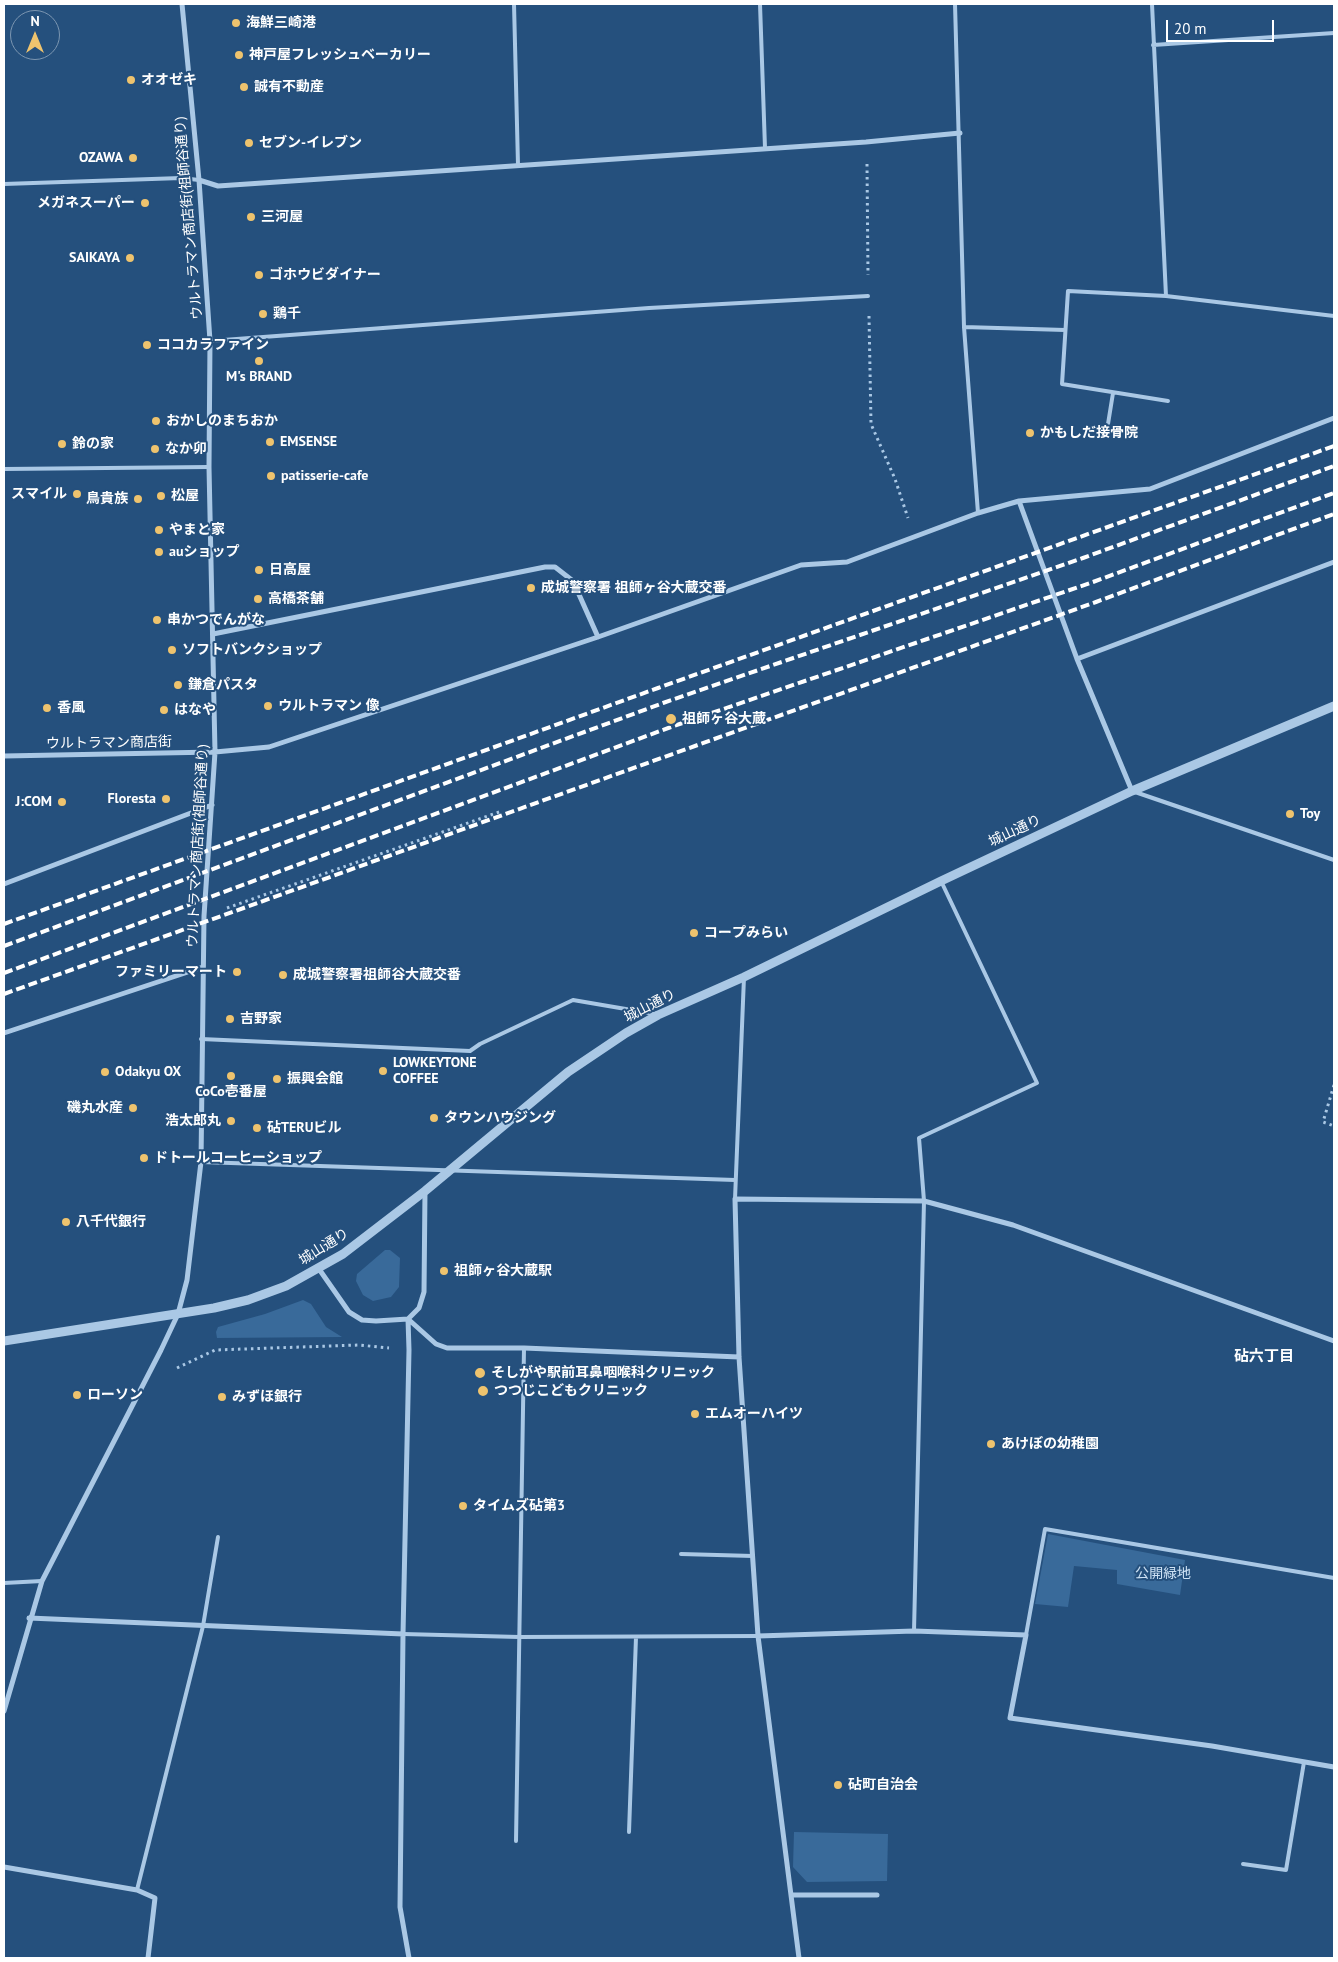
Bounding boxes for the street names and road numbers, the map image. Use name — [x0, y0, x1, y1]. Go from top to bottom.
street label: ウルトラマン商店街(祖師谷通り) — [172, 116, 206, 320]
street label: ウルトラマン商店街 — [46, 734, 172, 752]
street label: ウルトラマン商店街(祖師谷通り) — [184, 744, 212, 948]
street label: 城山通り — [986, 812, 1044, 850]
street label: 城山通り — [621, 986, 679, 1026]
street label: 城山通り — [296, 1225, 352, 1269]

